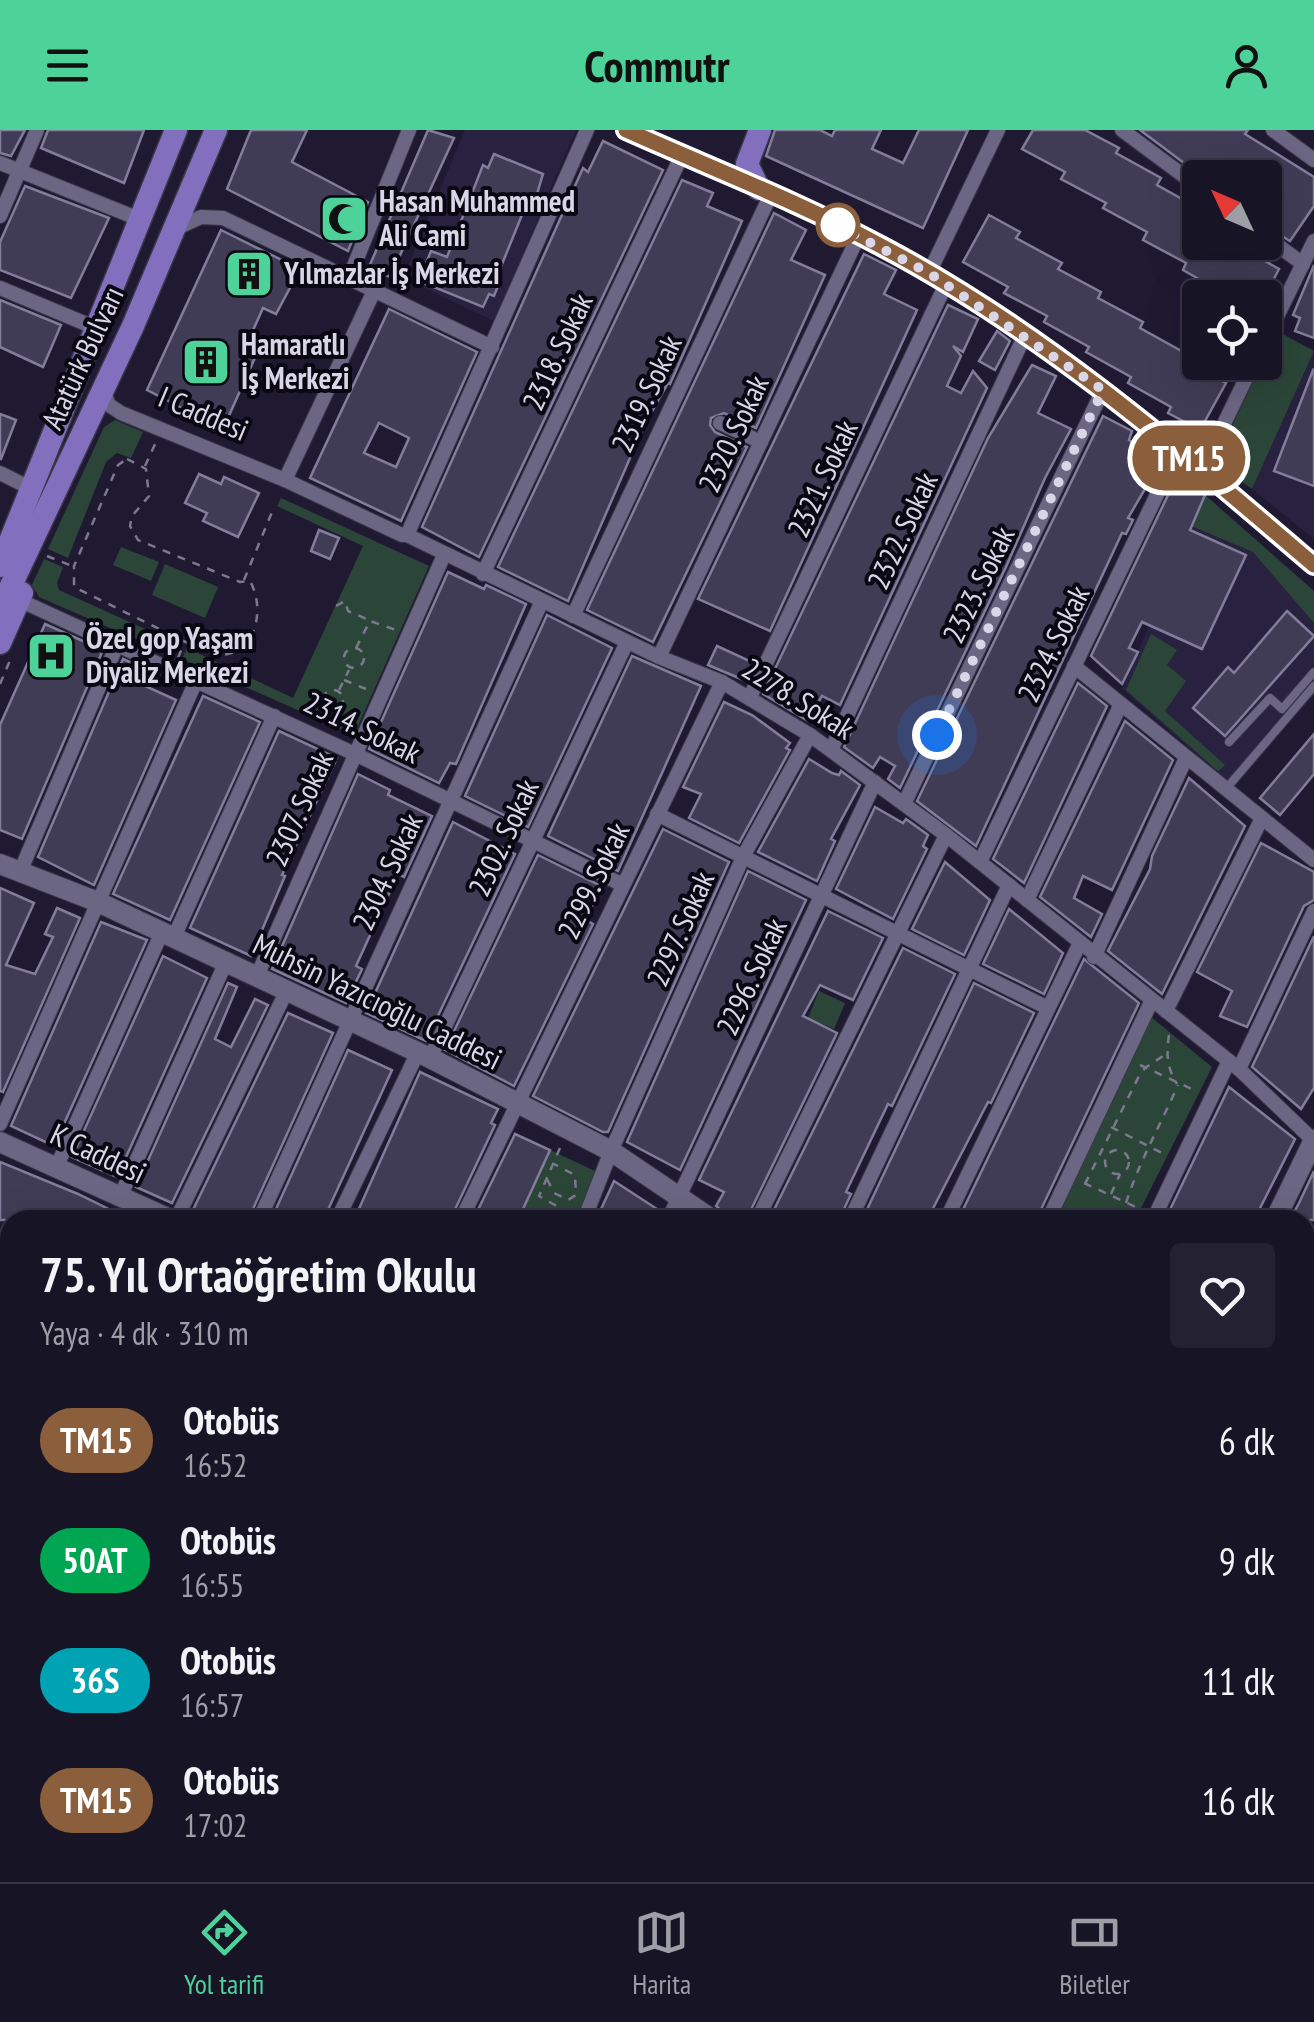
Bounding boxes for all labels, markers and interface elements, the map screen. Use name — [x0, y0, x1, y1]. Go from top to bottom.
text: Commutr — [584, 36, 730, 94]
icon: menu — [40, 38, 95, 93]
icon: person — [1219, 38, 1274, 93]
north arrow — [1182, 160, 1282, 260]
map controls — [1182, 160, 1282, 380]
place label: Hasan Muhammed Ali Cami — [378, 181, 575, 254]
mosque icon: Hasan Muhammed Ali Cami — [318, 193, 370, 245]
unlabelled marker — [817, 204, 859, 246]
building icon: Yılmazlar İş Merkezi — [223, 248, 275, 300]
place label: Yılmazlar İş Merkezi — [283, 253, 500, 292]
street label: Atatürk Bulvarı — [32, 280, 132, 435]
button: locate — [1182, 280, 1282, 380]
street label: 2318. Sokak — [513, 286, 601, 416]
place label: Hamaratlı İş Merkezi — [241, 324, 349, 397]
street label: 2319. Sokak — [602, 328, 690, 458]
building icon: Hamaratlı İş Merkezi — [180, 336, 232, 388]
street label: 2320. Sokak — [689, 368, 777, 498]
street label: I Caddesi — [153, 376, 254, 449]
street label: 2321. Sokak — [778, 413, 866, 543]
line badge: TM15 — [1119, 426, 1259, 490]
text: TM15 — [1152, 435, 1226, 481]
street label: 2322. Sokak — [858, 465, 946, 595]
street label: 2323. Sokak — [933, 519, 1023, 649]
street label: 2324. Sokak — [1008, 578, 1098, 708]
place label: Özel gop Yaşam Diyaliz Merkezi — [86, 618, 253, 691]
hospital icon: Özel gop Yaşam Diyaliz Merkezi — [25, 630, 77, 682]
street label: 2278. Sokak — [736, 648, 862, 748]
street label: 2314. Sokak — [298, 682, 428, 772]
your location — [912, 710, 962, 760]
street label: 2307. Sokak — [256, 744, 341, 872]
street label: 2302. Sokak — [459, 772, 547, 902]
street label: 2304. Sokak — [343, 806, 431, 936]
street label: 2299. Sokak — [548, 815, 638, 945]
street label: 2297. Sokak — [637, 864, 722, 992]
street label: 2296. Sokak — [707, 911, 795, 1041]
street label: Muhsin Yazıcıoğlu Caddesi — [247, 924, 508, 1078]
street label: K Caddesi — [45, 1114, 153, 1192]
text: 75. Yıl Ortaöğretim Okulu — [40, 1243, 477, 1305]
button: heart — [1170, 1243, 1275, 1348]
text: Yaya · 4 dk · 310 m — [40, 1312, 249, 1354]
text: Otobüs — [183, 1395, 279, 1444]
text: 6 dk — [1219, 1416, 1275, 1465]
text: TM15 — [60, 1417, 133, 1463]
text: 16:52 — [183, 1444, 248, 1486]
text: Otobüs — [180, 1515, 276, 1564]
text: 9 dk — [1219, 1536, 1275, 1585]
text: 50AT — [62, 1537, 128, 1583]
text: 16:55 — [180, 1564, 244, 1606]
text: Otobüs — [180, 1635, 276, 1684]
text: 11 dk — [1202, 1656, 1275, 1705]
text: 36S — [71, 1657, 119, 1703]
text: 16:57 — [180, 1684, 244, 1726]
text: Otobüs — [183, 1755, 279, 1804]
text: 16 dk — [1202, 1776, 1275, 1825]
text: TM15 — [60, 1777, 133, 1823]
text: 17:02 — [183, 1804, 248, 1846]
tab: Yol tarifi — [184, 1905, 264, 2002]
tab: Harita — [632, 1905, 691, 2002]
tab: Biletler — [1059, 1905, 1130, 2002]

